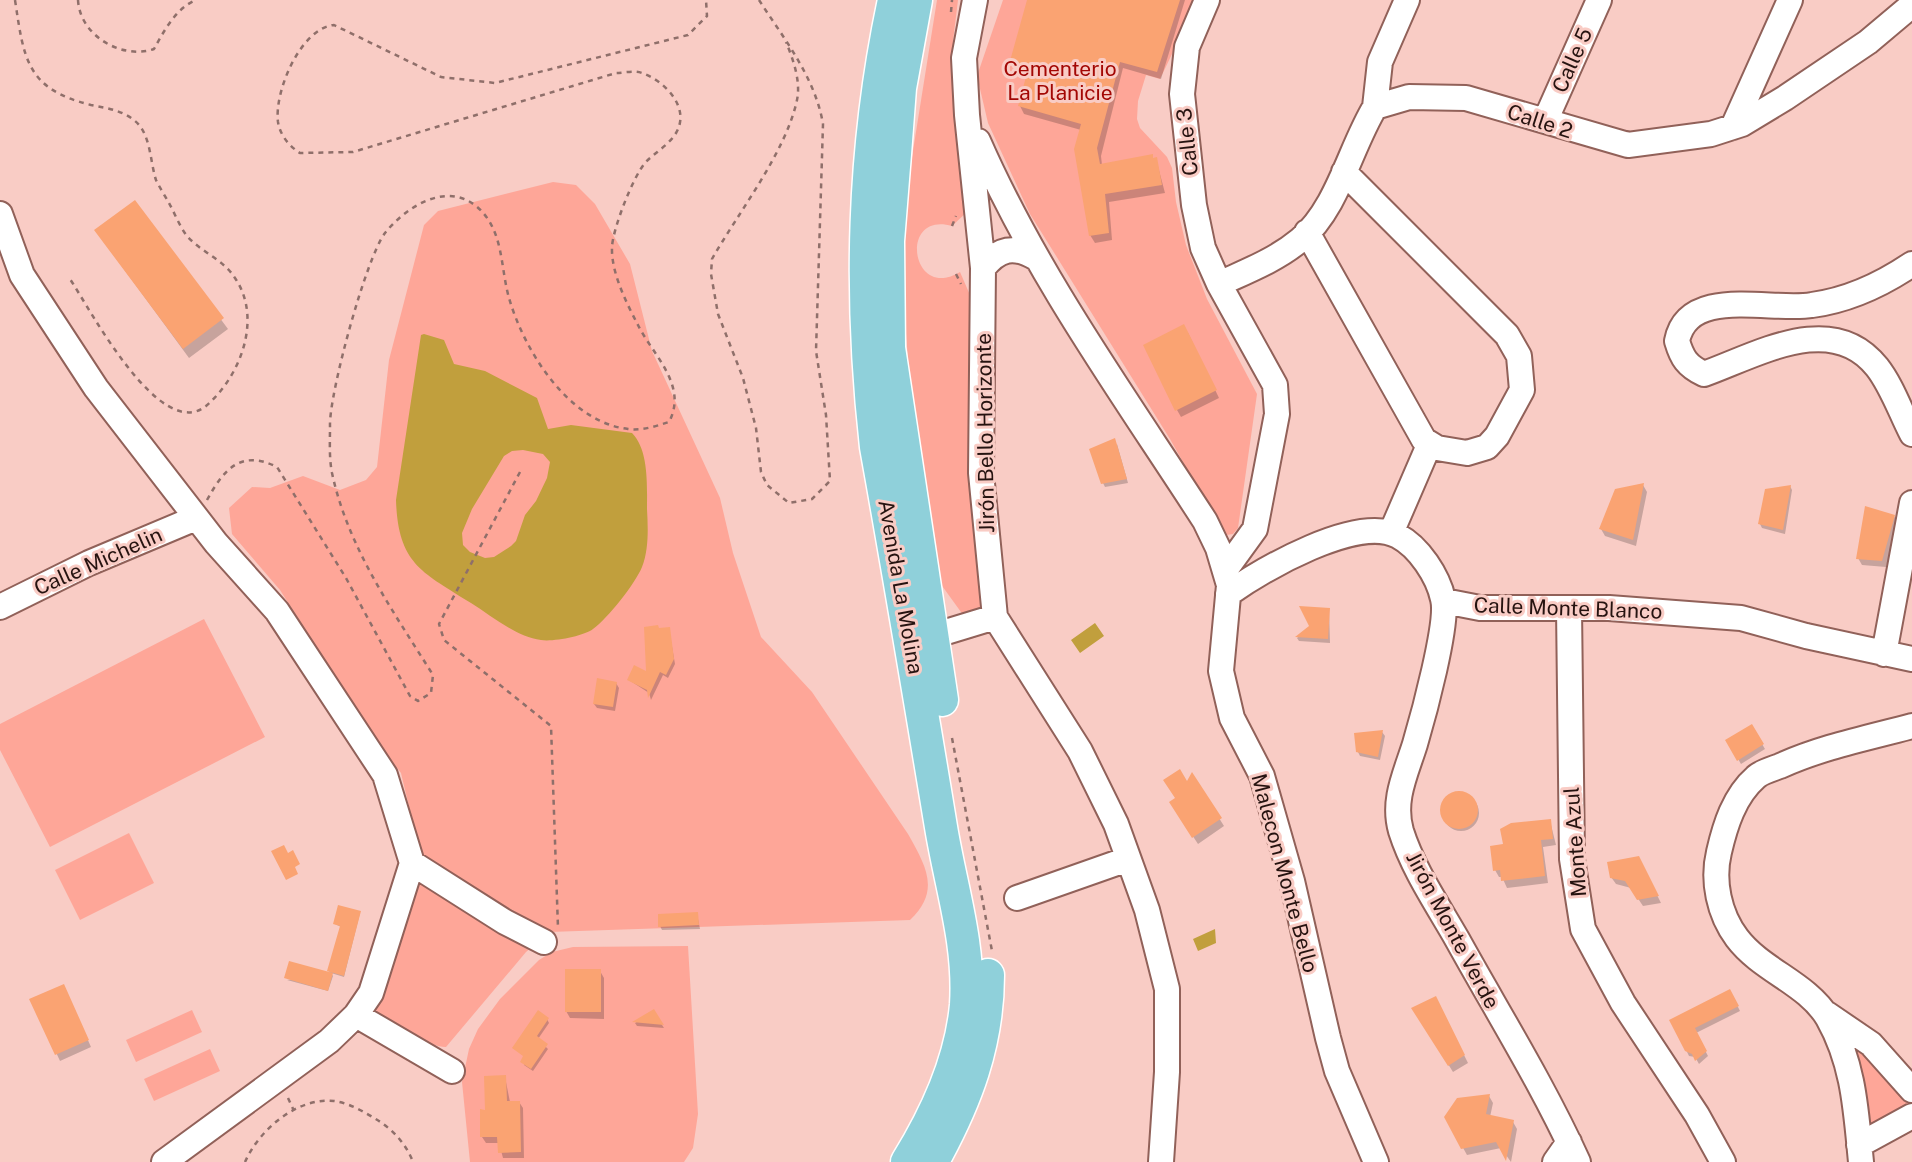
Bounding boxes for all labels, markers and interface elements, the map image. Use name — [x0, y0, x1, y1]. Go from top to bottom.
street label: Calle 5 — [1547, 24, 1597, 96]
park label: Cementerio La Planicie — [1003, 56, 1117, 105]
street label: Calle 2 — [1504, 99, 1576, 143]
street label: Calle 3 — [1171, 107, 1203, 177]
street label: Jirón Bello Horizonte — [971, 333, 999, 533]
street label: Avenida La Molina — [873, 498, 929, 676]
street label: Calle Michelin — [30, 522, 166, 600]
street label: Calle Monte Blanco — [1473, 592, 1663, 624]
street label: Malecon Monte Bello — [1246, 771, 1324, 975]
street label: Monte Azul — [1559, 786, 1591, 898]
street label: Jirón Monte Verde — [1401, 847, 1505, 1013]

